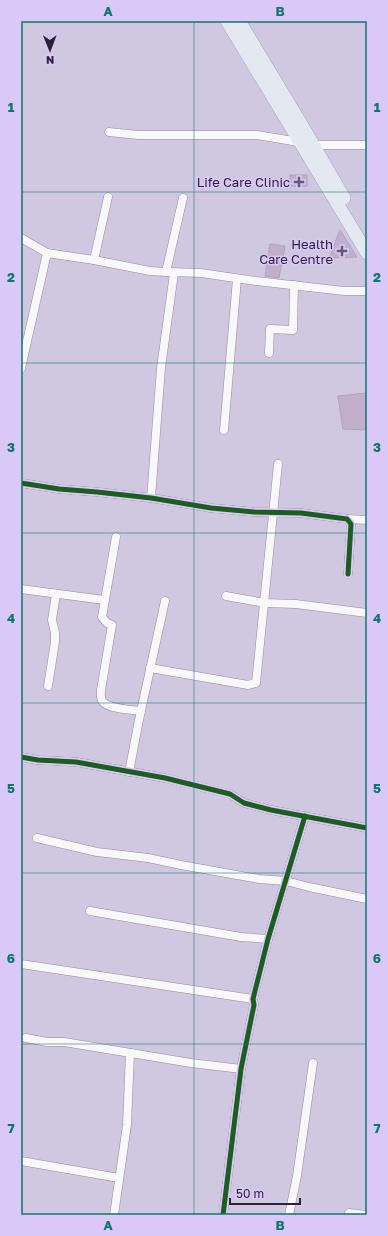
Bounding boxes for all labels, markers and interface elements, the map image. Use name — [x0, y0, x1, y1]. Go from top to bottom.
text: A — [103, 3, 113, 19]
text: B — [275, 3, 285, 19]
north arrow — [30, 30, 70, 70]
text: N — [46, 54, 54, 67]
text: 1 — [8, 99, 15, 115]
text: 1 — [374, 99, 381, 115]
place label: Life Care Clinic — [197, 174, 290, 190]
marker: Life Care Clinic — [293, 176, 305, 188]
place label: Health Care Centre — [259, 236, 333, 267]
marker: Health Care Centre — [336, 245, 348, 257]
text: 2 — [7, 269, 15, 285]
text: 2 — [373, 269, 381, 285]
text: 3 — [7, 439, 15, 455]
text: 3 — [373, 439, 381, 455]
text: 4 — [7, 610, 15, 626]
text: 4 — [373, 610, 381, 626]
text: 5 — [7, 780, 15, 796]
text: 5 — [373, 780, 381, 796]
text: 6 — [7, 950, 15, 966]
text: 6 — [373, 950, 381, 966]
text: 7 — [7, 1120, 15, 1136]
text: 7 — [373, 1120, 381, 1136]
scale bar — [230, 1180, 300, 1206]
text: 50 m — [236, 1186, 264, 1201]
text: A — [103, 1217, 113, 1233]
text: B — [275, 1217, 285, 1233]

